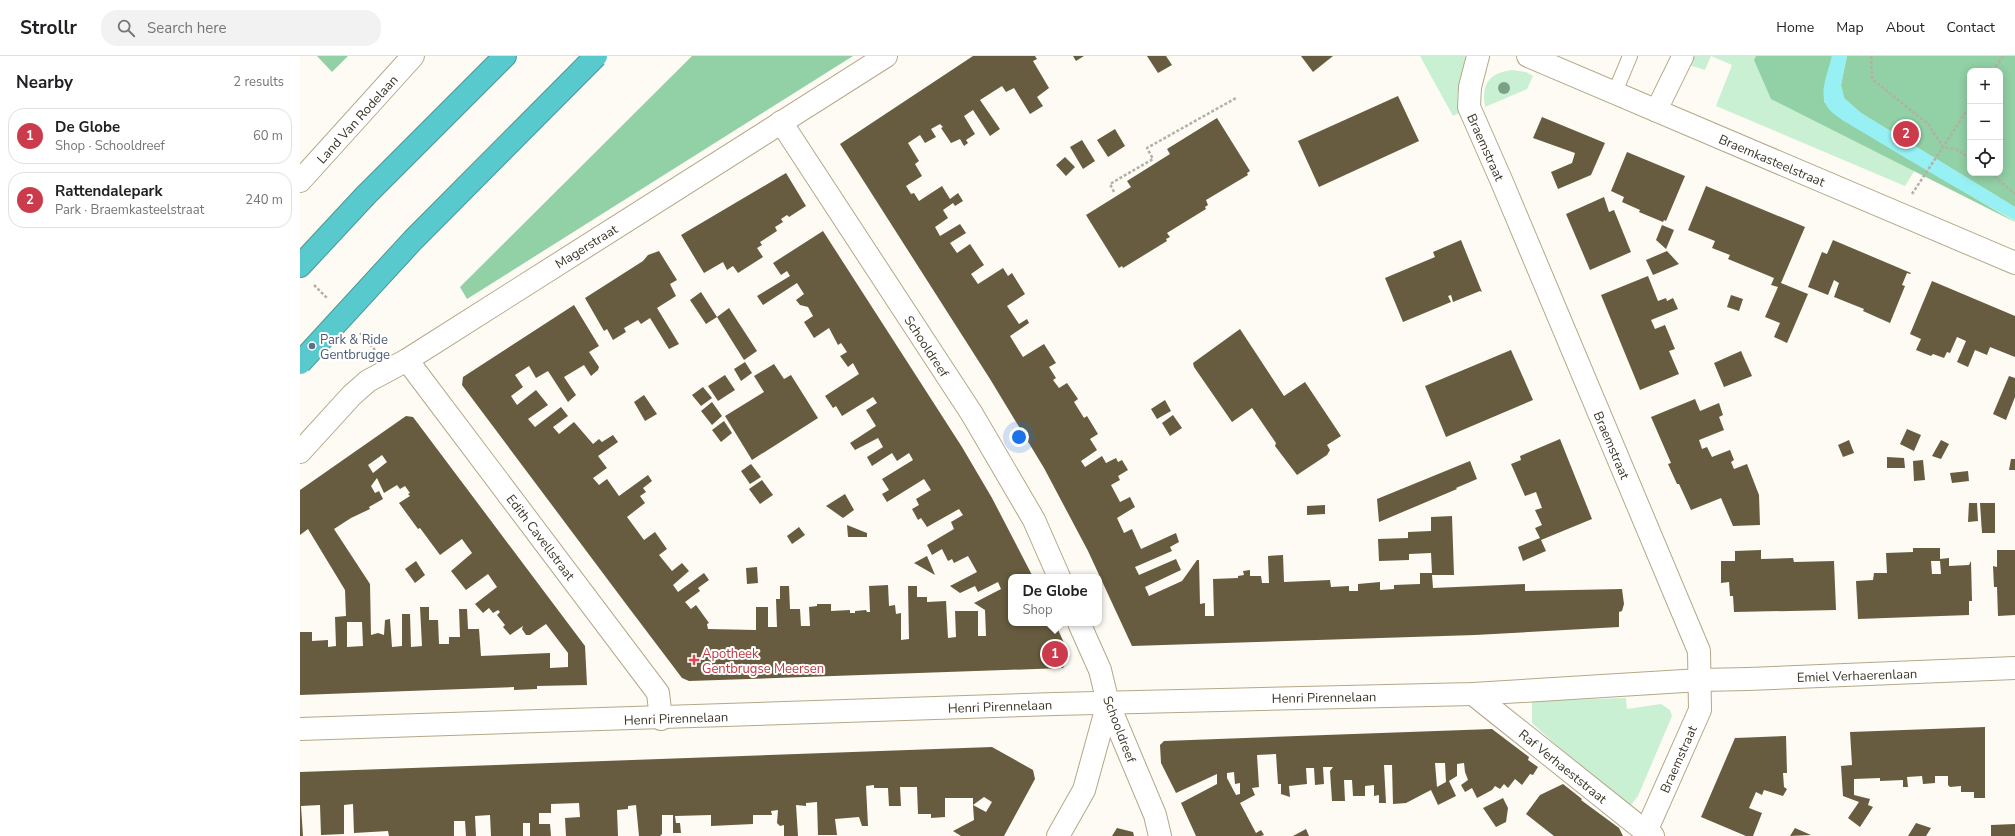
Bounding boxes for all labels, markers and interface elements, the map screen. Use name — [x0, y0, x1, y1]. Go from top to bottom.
search box — [101, 10, 381, 46]
text: Strollr — [20, 15, 77, 41]
icon: search — [115, 17, 137, 39]
text: Search here — [147, 18, 227, 38]
text: Home — [1776, 18, 1814, 37]
text: Map — [1836, 18, 1864, 37]
text: About — [1886, 18, 1925, 37]
text: Contact — [1947, 18, 1995, 37]
map controls — [1967, 68, 2003, 176]
button: + — [1967, 68, 2003, 104]
text: Nearby — [16, 71, 73, 94]
street label: Land Van Rodelaan — [313, 72, 402, 168]
text: 2 results — [233, 73, 284, 91]
button: − — [1967, 104, 2003, 140]
street label: Braemstraat — [1462, 111, 1508, 184]
text: De Globe — [55, 117, 120, 137]
pin: 2 — [1893, 119, 1919, 149]
text: 1 — [26, 127, 34, 145]
text: 60 m — [253, 127, 283, 145]
street label: Braemkasteelstraat — [1716, 130, 1828, 192]
text: Shop · Schooldreef — [55, 137, 165, 155]
button: locate — [1967, 140, 2003, 176]
text: Rattendalepark — [55, 181, 163, 201]
text: 2 — [26, 191, 34, 209]
text: 240 m — [245, 191, 283, 209]
text: Park · Braemkasteelstraat — [55, 201, 204, 219]
street label: Magerstraat — [552, 220, 622, 273]
street label: Schooldreef — [900, 312, 953, 381]
place label: Park & Ride Gentbrugge — [320, 331, 390, 364]
marker: Park & Ride Gentbrugge — [307, 341, 317, 351]
street label: Braemstraat — [1589, 409, 1634, 482]
your location — [1009, 427, 1029, 447]
street label: Edith Cavellstraat — [502, 491, 579, 585]
popup — [1008, 574, 1102, 626]
text: De Globe — [1022, 581, 1088, 601]
text: Shop — [1022, 601, 1053, 619]
pin: 1 — [1042, 639, 1068, 669]
place label: Apotheek Gentbrugse Meersen — [702, 645, 824, 678]
marker: Apotheek Gentbrugse Meersen — [689, 655, 699, 665]
street label: Emiel Verhaerenlaan — [1796, 665, 1918, 687]
street label: Henri Pirennelaan — [1272, 688, 1376, 708]
street label: Schooldreef — [1098, 693, 1140, 766]
street label: Henri Pirennelaan — [947, 696, 1053, 718]
street label: Henri Pirennelaan — [623, 708, 729, 730]
street label: Braemstraat — [1656, 722, 1702, 796]
street label: Raf Verhaeststraat — [1515, 726, 1611, 808]

